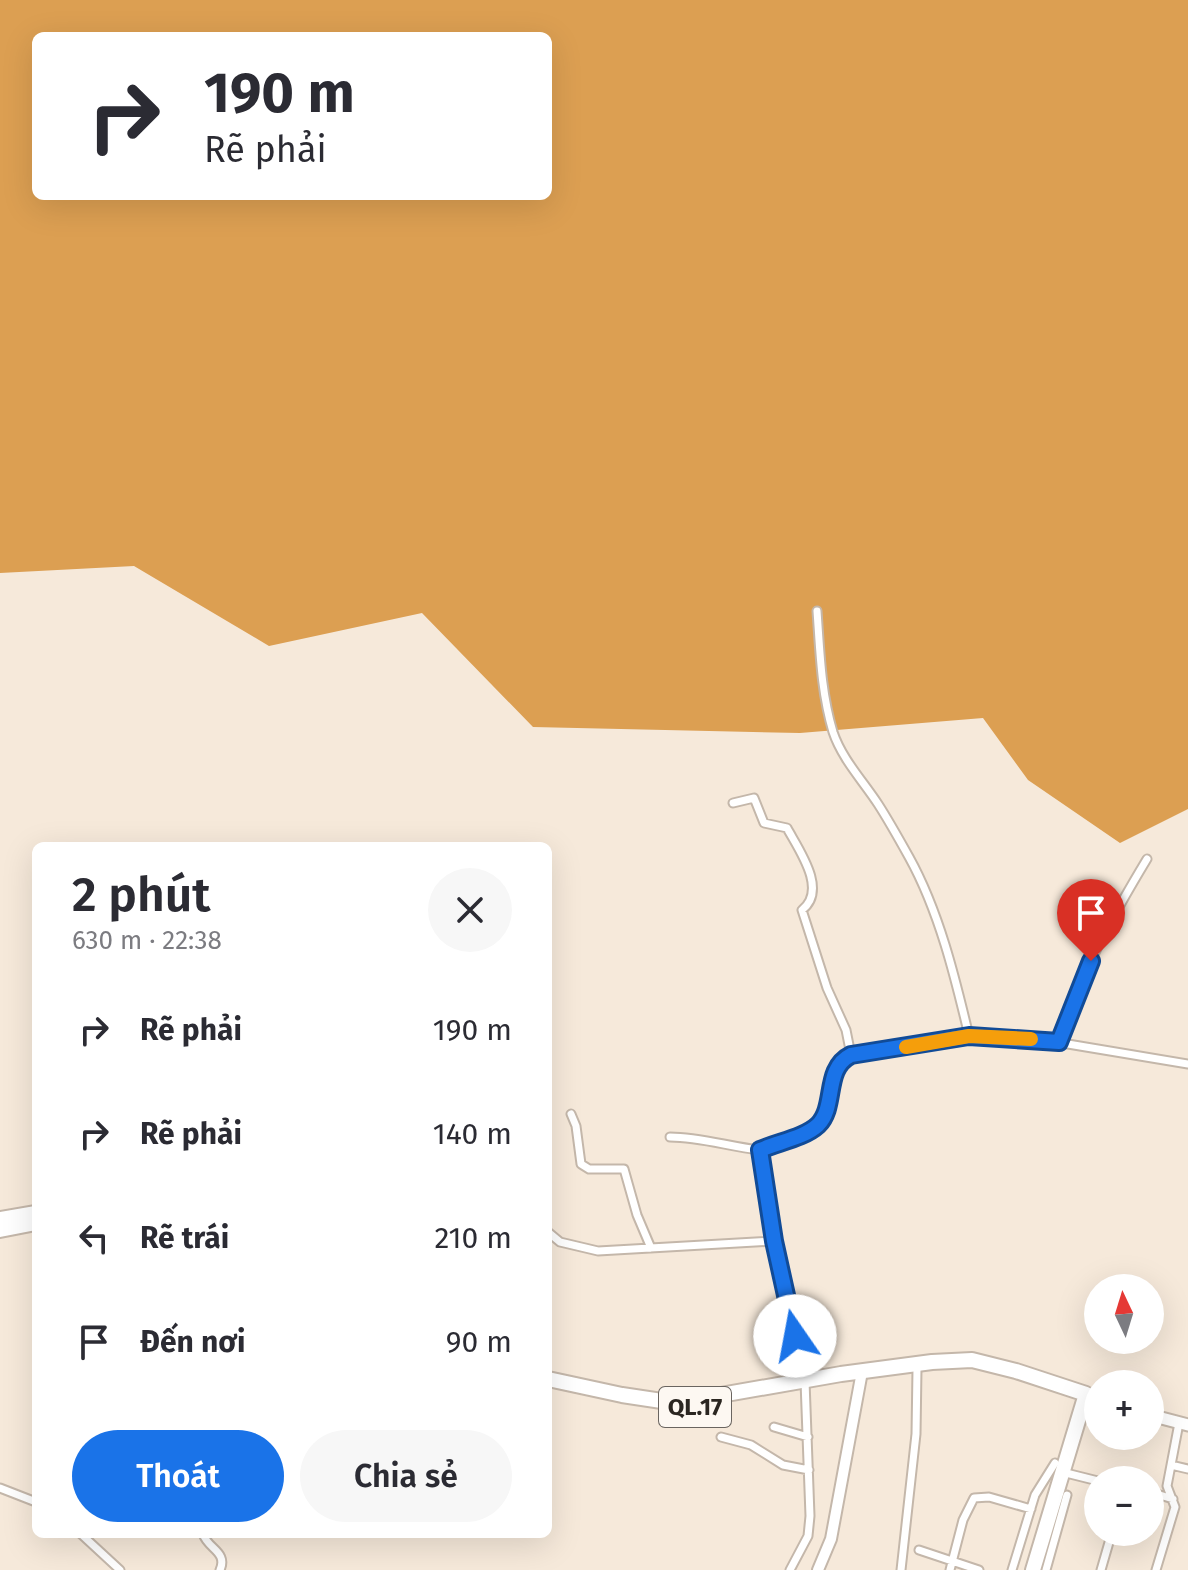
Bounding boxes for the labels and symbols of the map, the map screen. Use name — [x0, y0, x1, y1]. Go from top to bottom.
pin — [1057, 879, 1125, 961]
north arrow — [1084, 1274, 1164, 1354]
position arrow — [753, 1294, 837, 1378]
road number: QL.17 — [659, 1387, 731, 1427]

